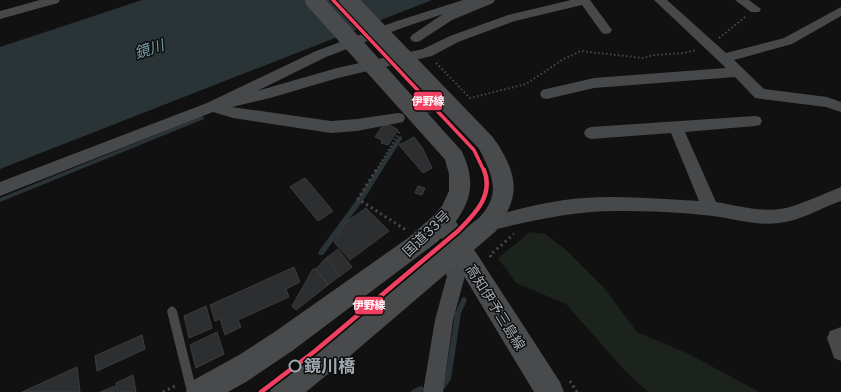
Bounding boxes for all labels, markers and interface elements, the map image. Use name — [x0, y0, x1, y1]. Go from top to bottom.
water label: 鏡川 — [132, 35, 168, 63]
line badge: 伊野線 — [413, 91, 443, 111]
text: 伊野線 — [412, 94, 445, 108]
street label: 国道33号 — [399, 206, 453, 260]
street label: 高知伊予三島線 — [463, 261, 529, 353]
line badge: 伊野線 — [354, 296, 384, 315]
text: 伊野線 — [353, 298, 386, 312]
place label: 鏡川橋 — [304, 356, 356, 376]
marker: 鏡川橋 — [288, 359, 302, 373]

